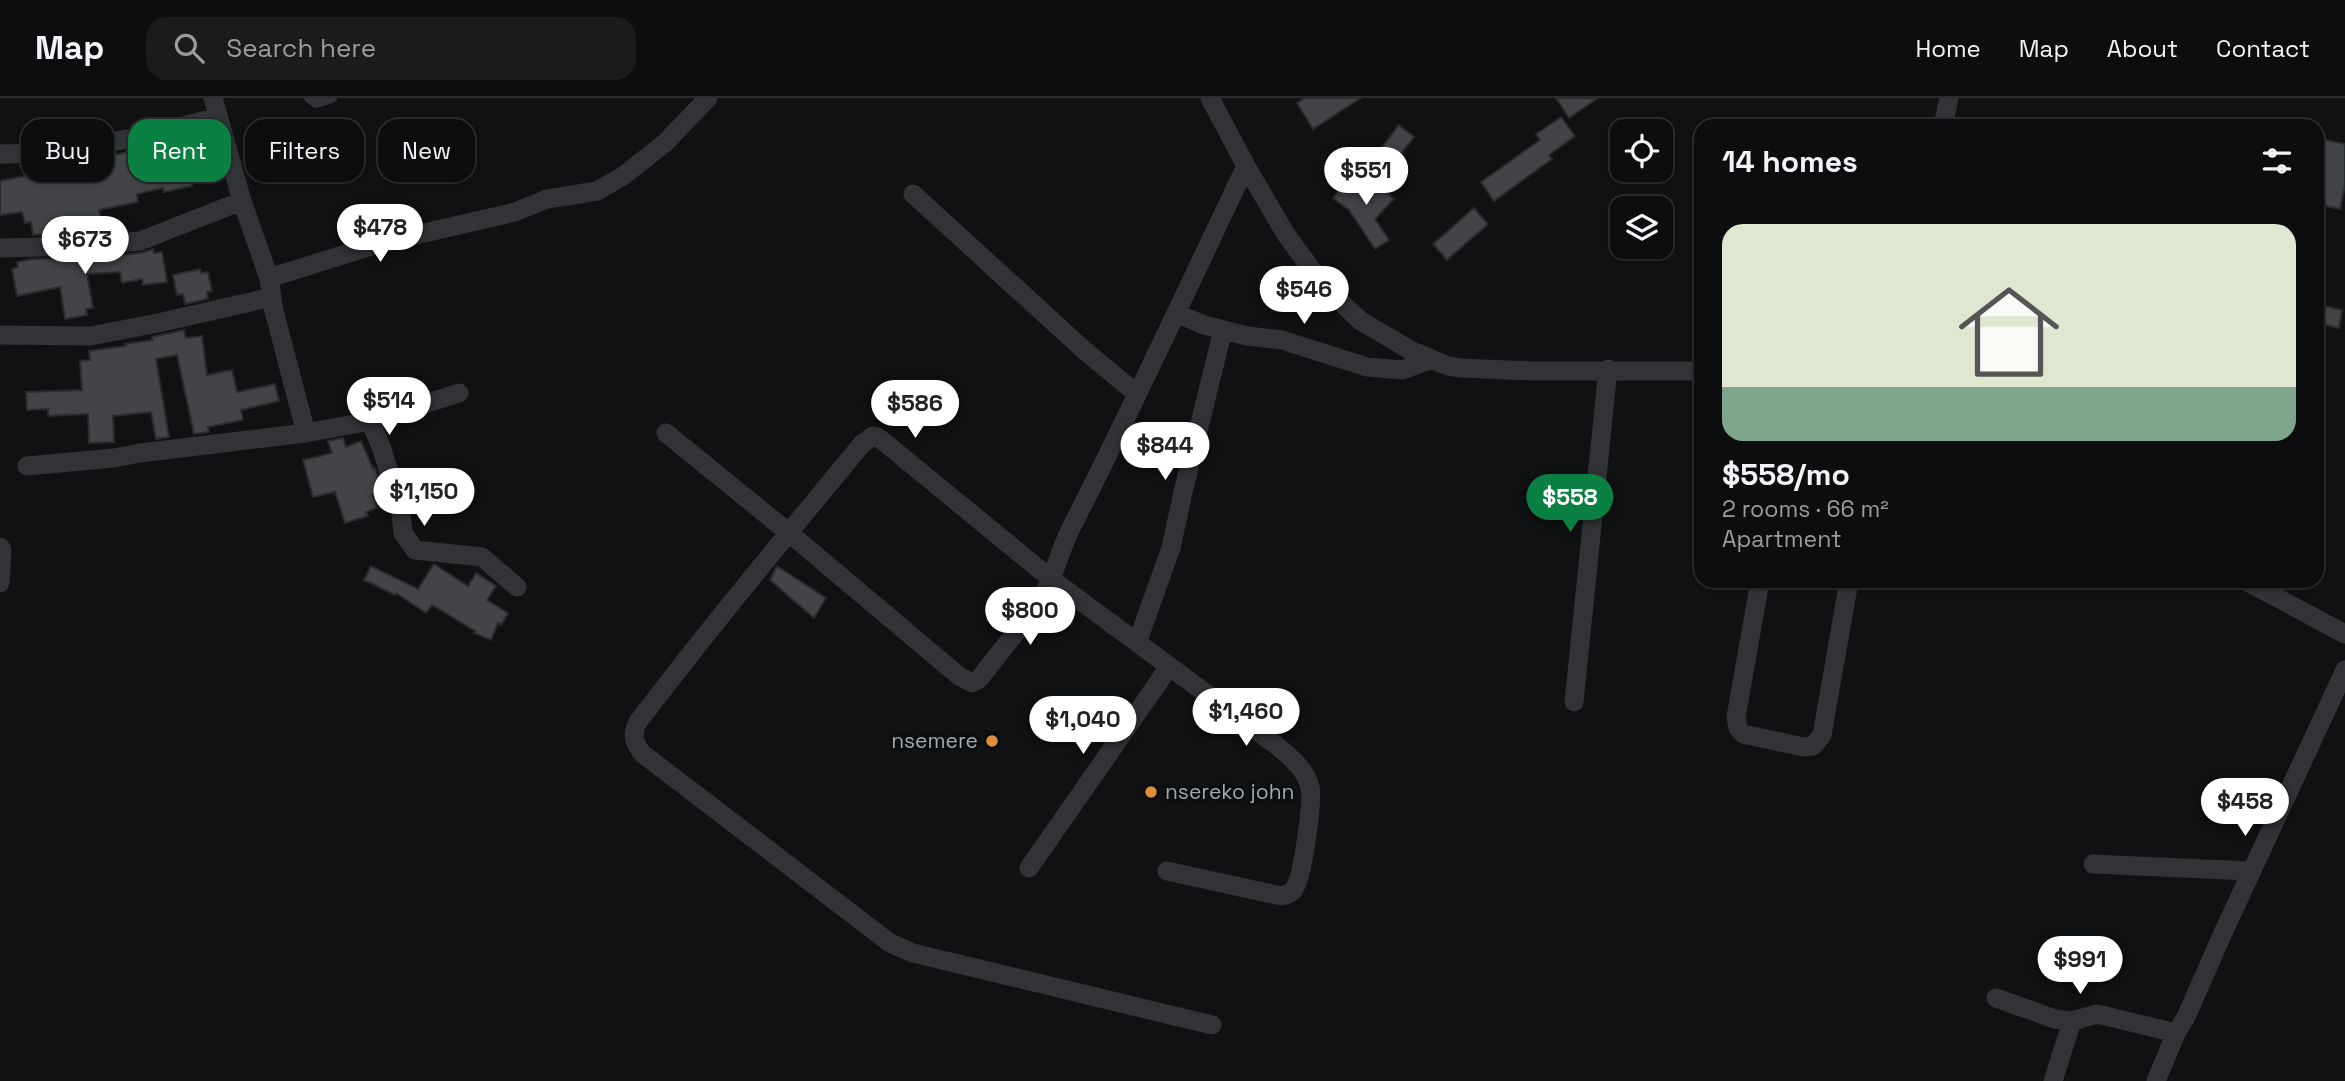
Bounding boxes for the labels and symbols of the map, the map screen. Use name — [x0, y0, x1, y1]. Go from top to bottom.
pin: $551 — [1325, 148, 1407, 207]
pin: $478 — [339, 204, 421, 264]
pin: $673 — [44, 216, 126, 276]
pin: $546 — [1263, 266, 1345, 326]
pin: $514 — [348, 378, 430, 437]
pin: $586 — [874, 380, 956, 440]
pin: $844 — [1124, 422, 1206, 482]
pin: $1,150 — [367, 468, 481, 528]
pin: $558 — [1529, 474, 1611, 534]
pin: $800 — [989, 588, 1071, 647]
pin: $1,460 — [1189, 688, 1303, 748]
pin: $1,040 — [1026, 696, 1140, 756]
place label: nsemere — [891, 727, 978, 754]
marker: nsemere — [984, 733, 1000, 749]
place label: nsereko john — [1165, 778, 1294, 805]
pin: $458 — [2204, 778, 2286, 838]
marker: nsereko john — [1143, 784, 1159, 800]
pin: $991 — [2039, 936, 2121, 996]

